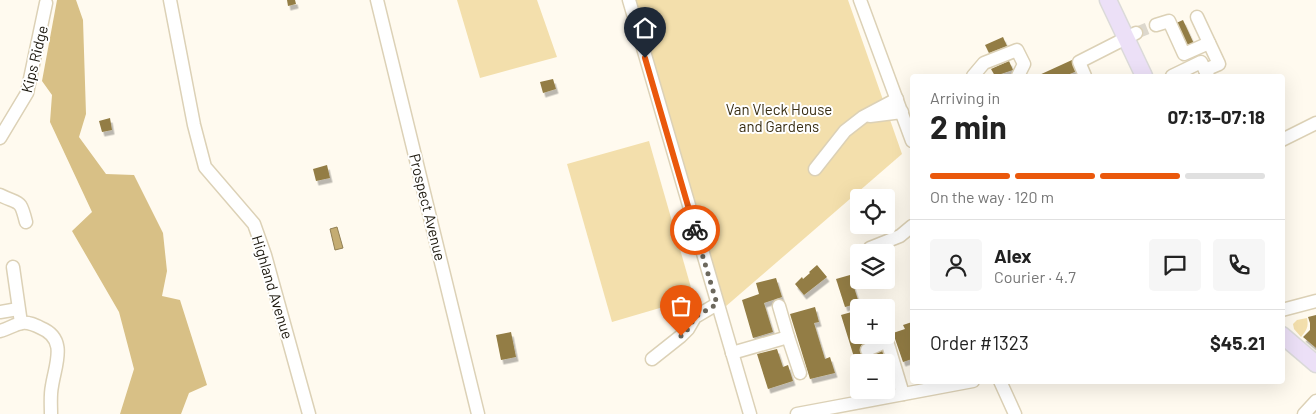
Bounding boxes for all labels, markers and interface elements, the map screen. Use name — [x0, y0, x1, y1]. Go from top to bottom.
pin — [624, 7, 666, 58]
icon: home — [631, 14, 659, 42]
street label: Kips Ridge — [17, 23, 51, 95]
text: Arriving in — [930, 88, 1000, 107]
park label: Van Vleck House and Gardens — [726, 100, 832, 135]
text: 07:13–07:18 — [1168, 105, 1265, 128]
text: 2 min — [930, 107, 1007, 145]
street label: Prospect Avenue — [406, 152, 450, 262]
text: On the way · 120 m — [930, 187, 1054, 206]
map controls — [850, 189, 895, 399]
button: locate — [850, 189, 895, 234]
courier — [670, 205, 720, 255]
icon: bike — [681, 216, 709, 244]
street label: Highland Avenue — [249, 233, 297, 341]
button: person — [930, 239, 982, 291]
button: chat — [1149, 239, 1201, 291]
button: phone — [1213, 239, 1265, 291]
button: layers — [850, 244, 895, 289]
text: Alex — [994, 244, 1032, 267]
text: Courier · 4.7 — [994, 267, 1076, 286]
pin — [660, 285, 702, 336]
icon: bag — [667, 292, 695, 320]
button: + — [850, 299, 895, 344]
text: Order #1323 — [930, 331, 1029, 354]
text: $45.21 — [1210, 331, 1265, 354]
button: − — [850, 354, 895, 399]

